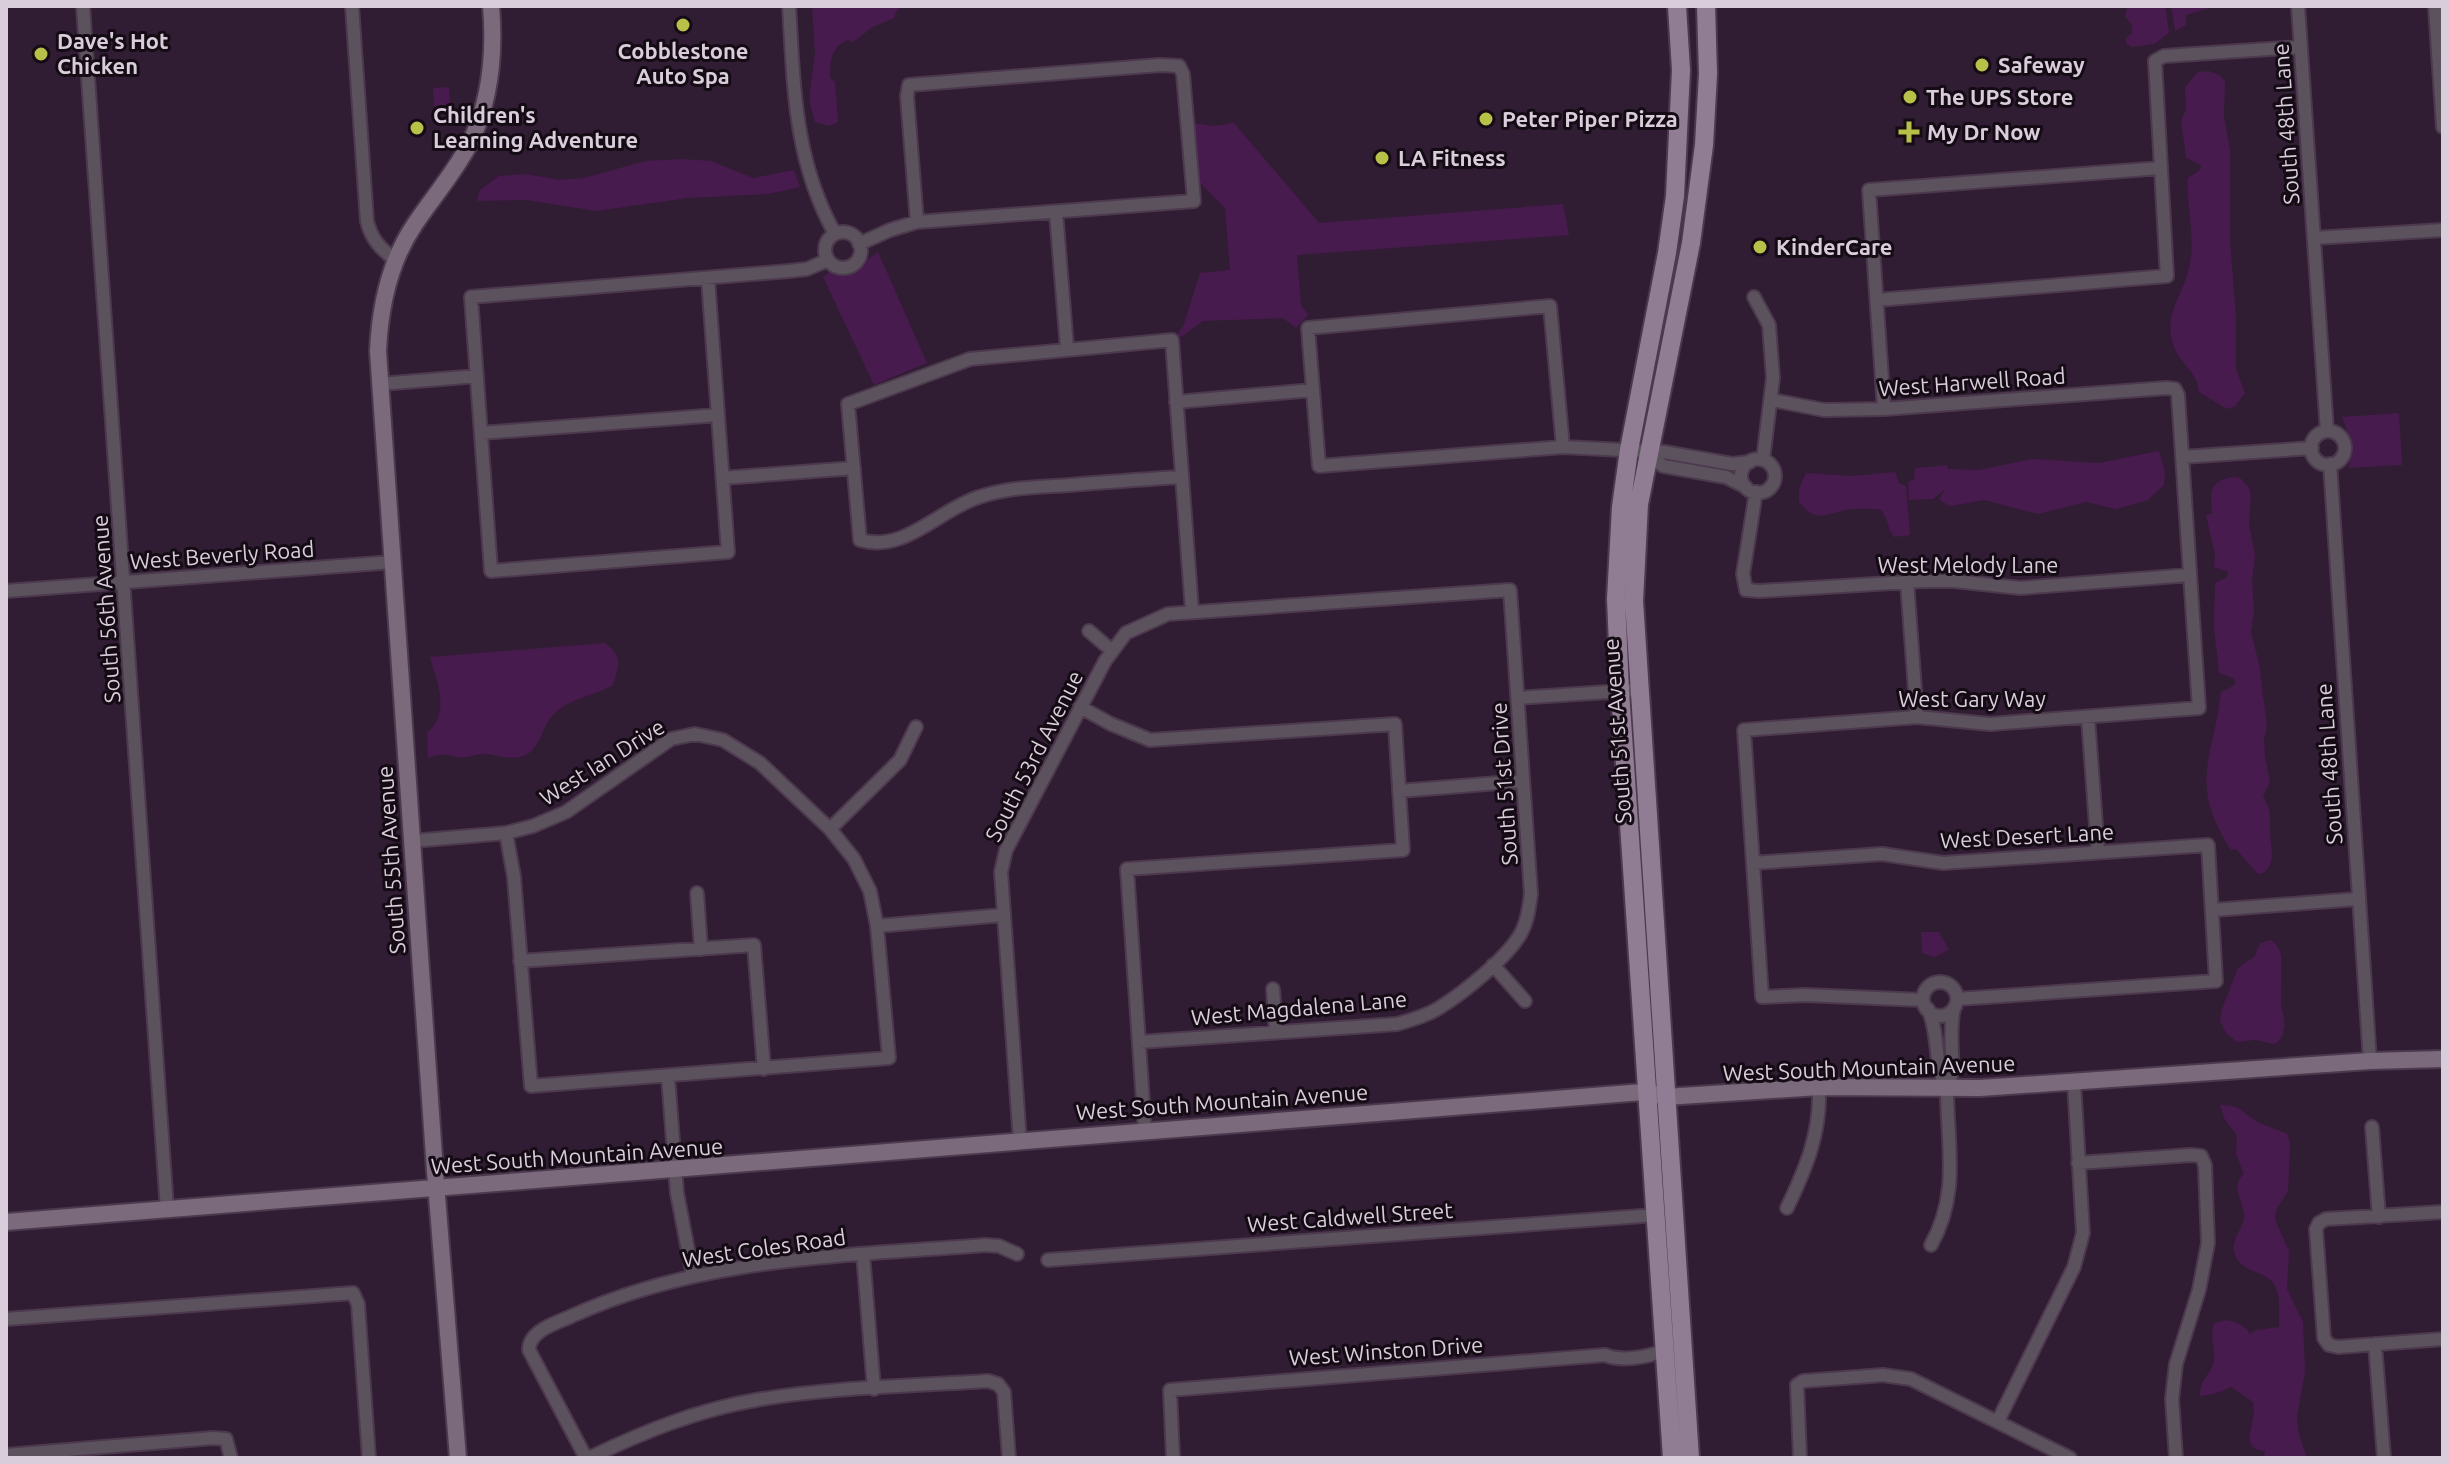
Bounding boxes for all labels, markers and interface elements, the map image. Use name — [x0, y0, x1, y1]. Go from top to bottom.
marker: Cobblestone Auto Spa — [674, 16, 692, 34]
place label: Dave's Hot Chicken — [57, 28, 169, 78]
place label: Cobblestone Auto Spa — [617, 38, 749, 88]
street label: South 48th Lane — [2267, 43, 2304, 205]
marker: Dave's Hot Chicken — [32, 45, 50, 63]
place label: Safeway — [1998, 52, 2085, 77]
marker: Safeway — [1973, 56, 1991, 74]
place label: The UPS Store — [1926, 84, 2073, 109]
marker: The UPS Store — [1901, 88, 1919, 106]
place label: Children's Learning Adventure — [433, 102, 638, 152]
place label: Peter Piper Pizza — [1502, 106, 1678, 131]
marker: Peter Piper Pizza — [1477, 110, 1495, 128]
marker: Children's Learning Adventure — [408, 119, 426, 137]
place label: My Dr Now — [1927, 119, 2040, 144]
marker: My Dr Now — [1898, 121, 1920, 143]
place label: LA Fitness — [1398, 145, 1506, 170]
marker: LA Fitness — [1373, 149, 1391, 167]
place label: KinderCare — [1776, 234, 1893, 259]
marker: KinderCare — [1751, 238, 1769, 256]
street label: West Harwell Road — [1878, 362, 2066, 401]
street label: South 56th Avenue — [86, 514, 125, 704]
street label: West Beverly Road — [129, 536, 315, 573]
street label: West Melody Lane — [1877, 552, 2059, 577]
street label: South 51st Avenue — [1598, 638, 1635, 824]
street label: South 53rd Avenue — [980, 666, 1087, 845]
street label: South 48th Lane — [2310, 683, 2347, 845]
street label: West Gary Way — [1898, 686, 2046, 711]
street label: South 51st Drive — [1485, 702, 1522, 866]
street label: West Ian Drive — [535, 713, 669, 810]
street label: South 55th Avenue — [371, 765, 410, 955]
street label: West Desert Lane — [1939, 818, 2115, 853]
street label: West Magdalena Lane — [1190, 986, 1408, 1029]
street label: West South Mountain Avenue — [1722, 1050, 2016, 1085]
street label: West South Mountain Avenue — [1075, 1079, 1369, 1124]
street label: West South Mountain Avenue — [430, 1133, 724, 1178]
street label: West Caldwell Street — [1246, 1197, 1454, 1236]
street label: West Coles Road — [681, 1224, 847, 1271]
street label: West Winston Drive — [1288, 1331, 1484, 1370]

